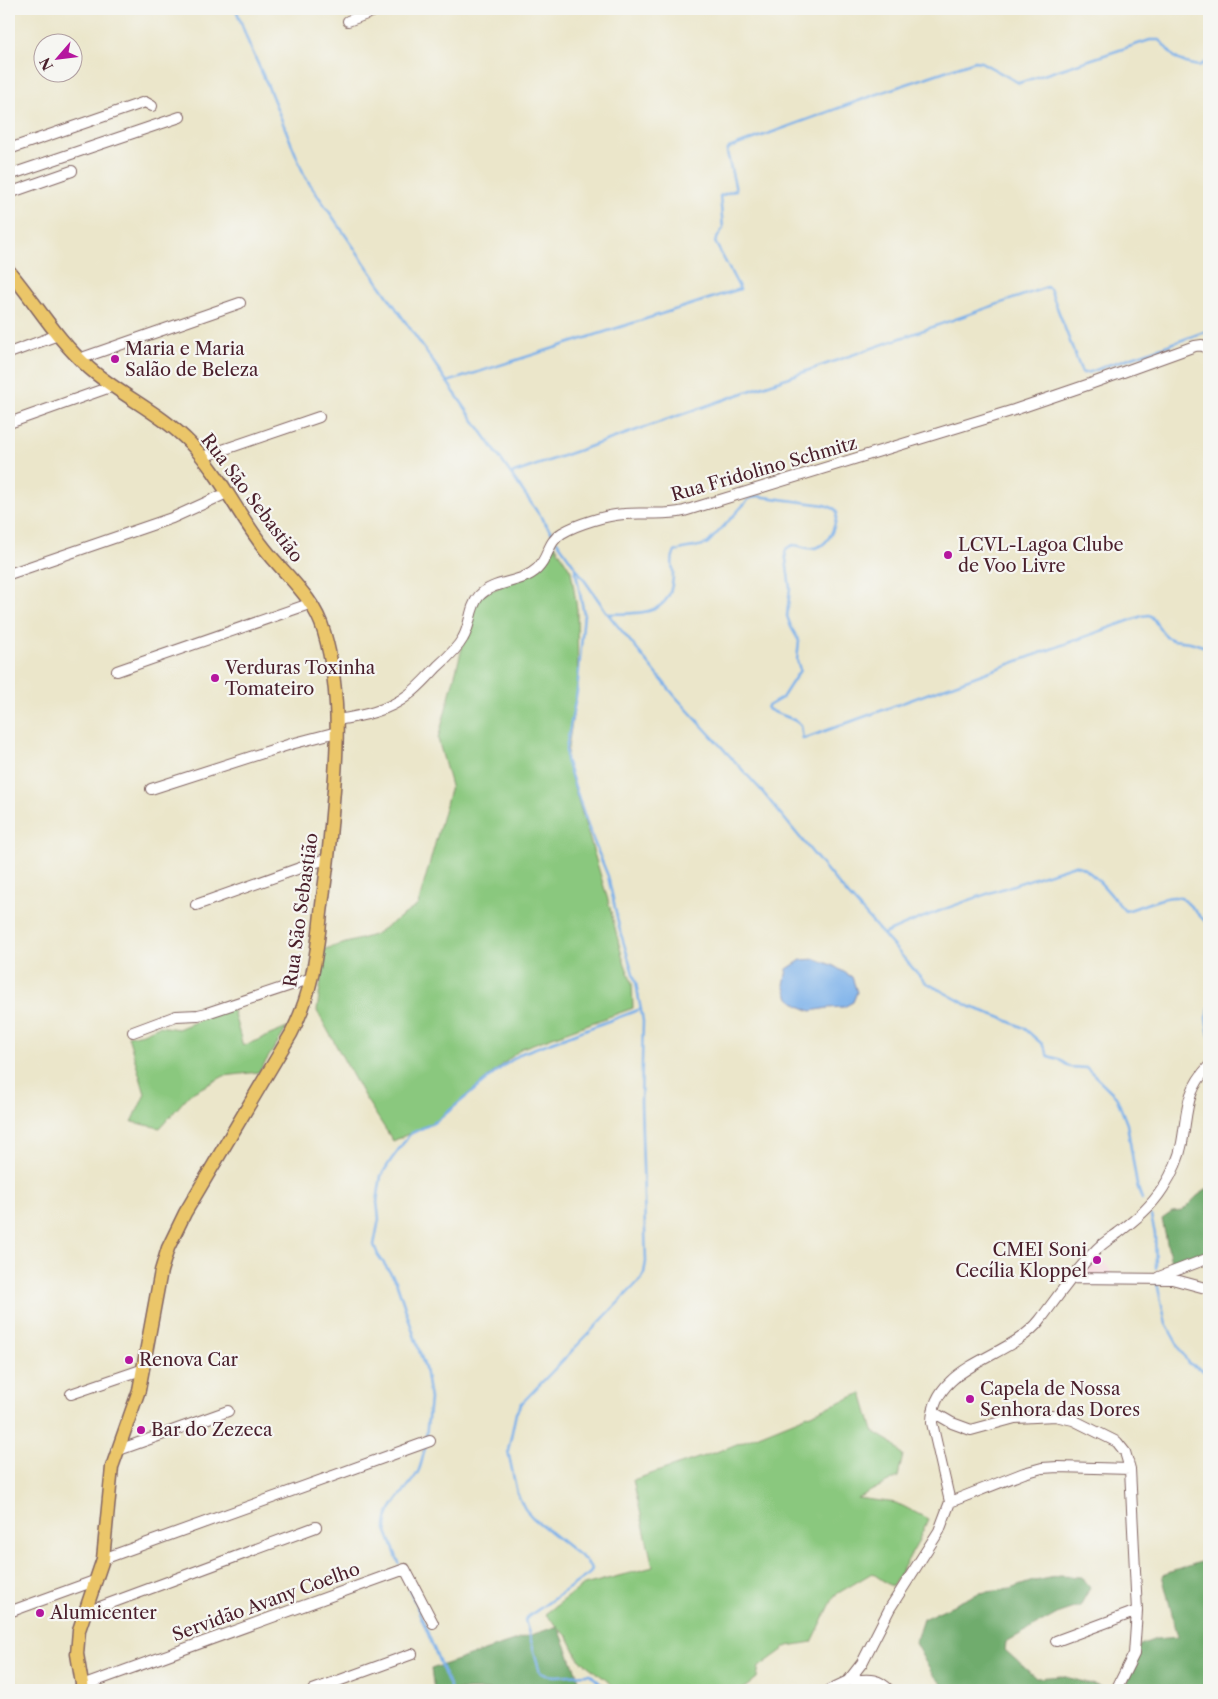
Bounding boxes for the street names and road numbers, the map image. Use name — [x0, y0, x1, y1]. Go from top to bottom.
street label: Rua São Sebastião — [196, 429, 308, 567]
street label: Rua Fridolino Schmitz — [669, 432, 859, 506]
street label: Rua São Sebastião — [279, 831, 323, 989]
street label: Servidão Avany Coelho — [169, 1558, 363, 1646]

